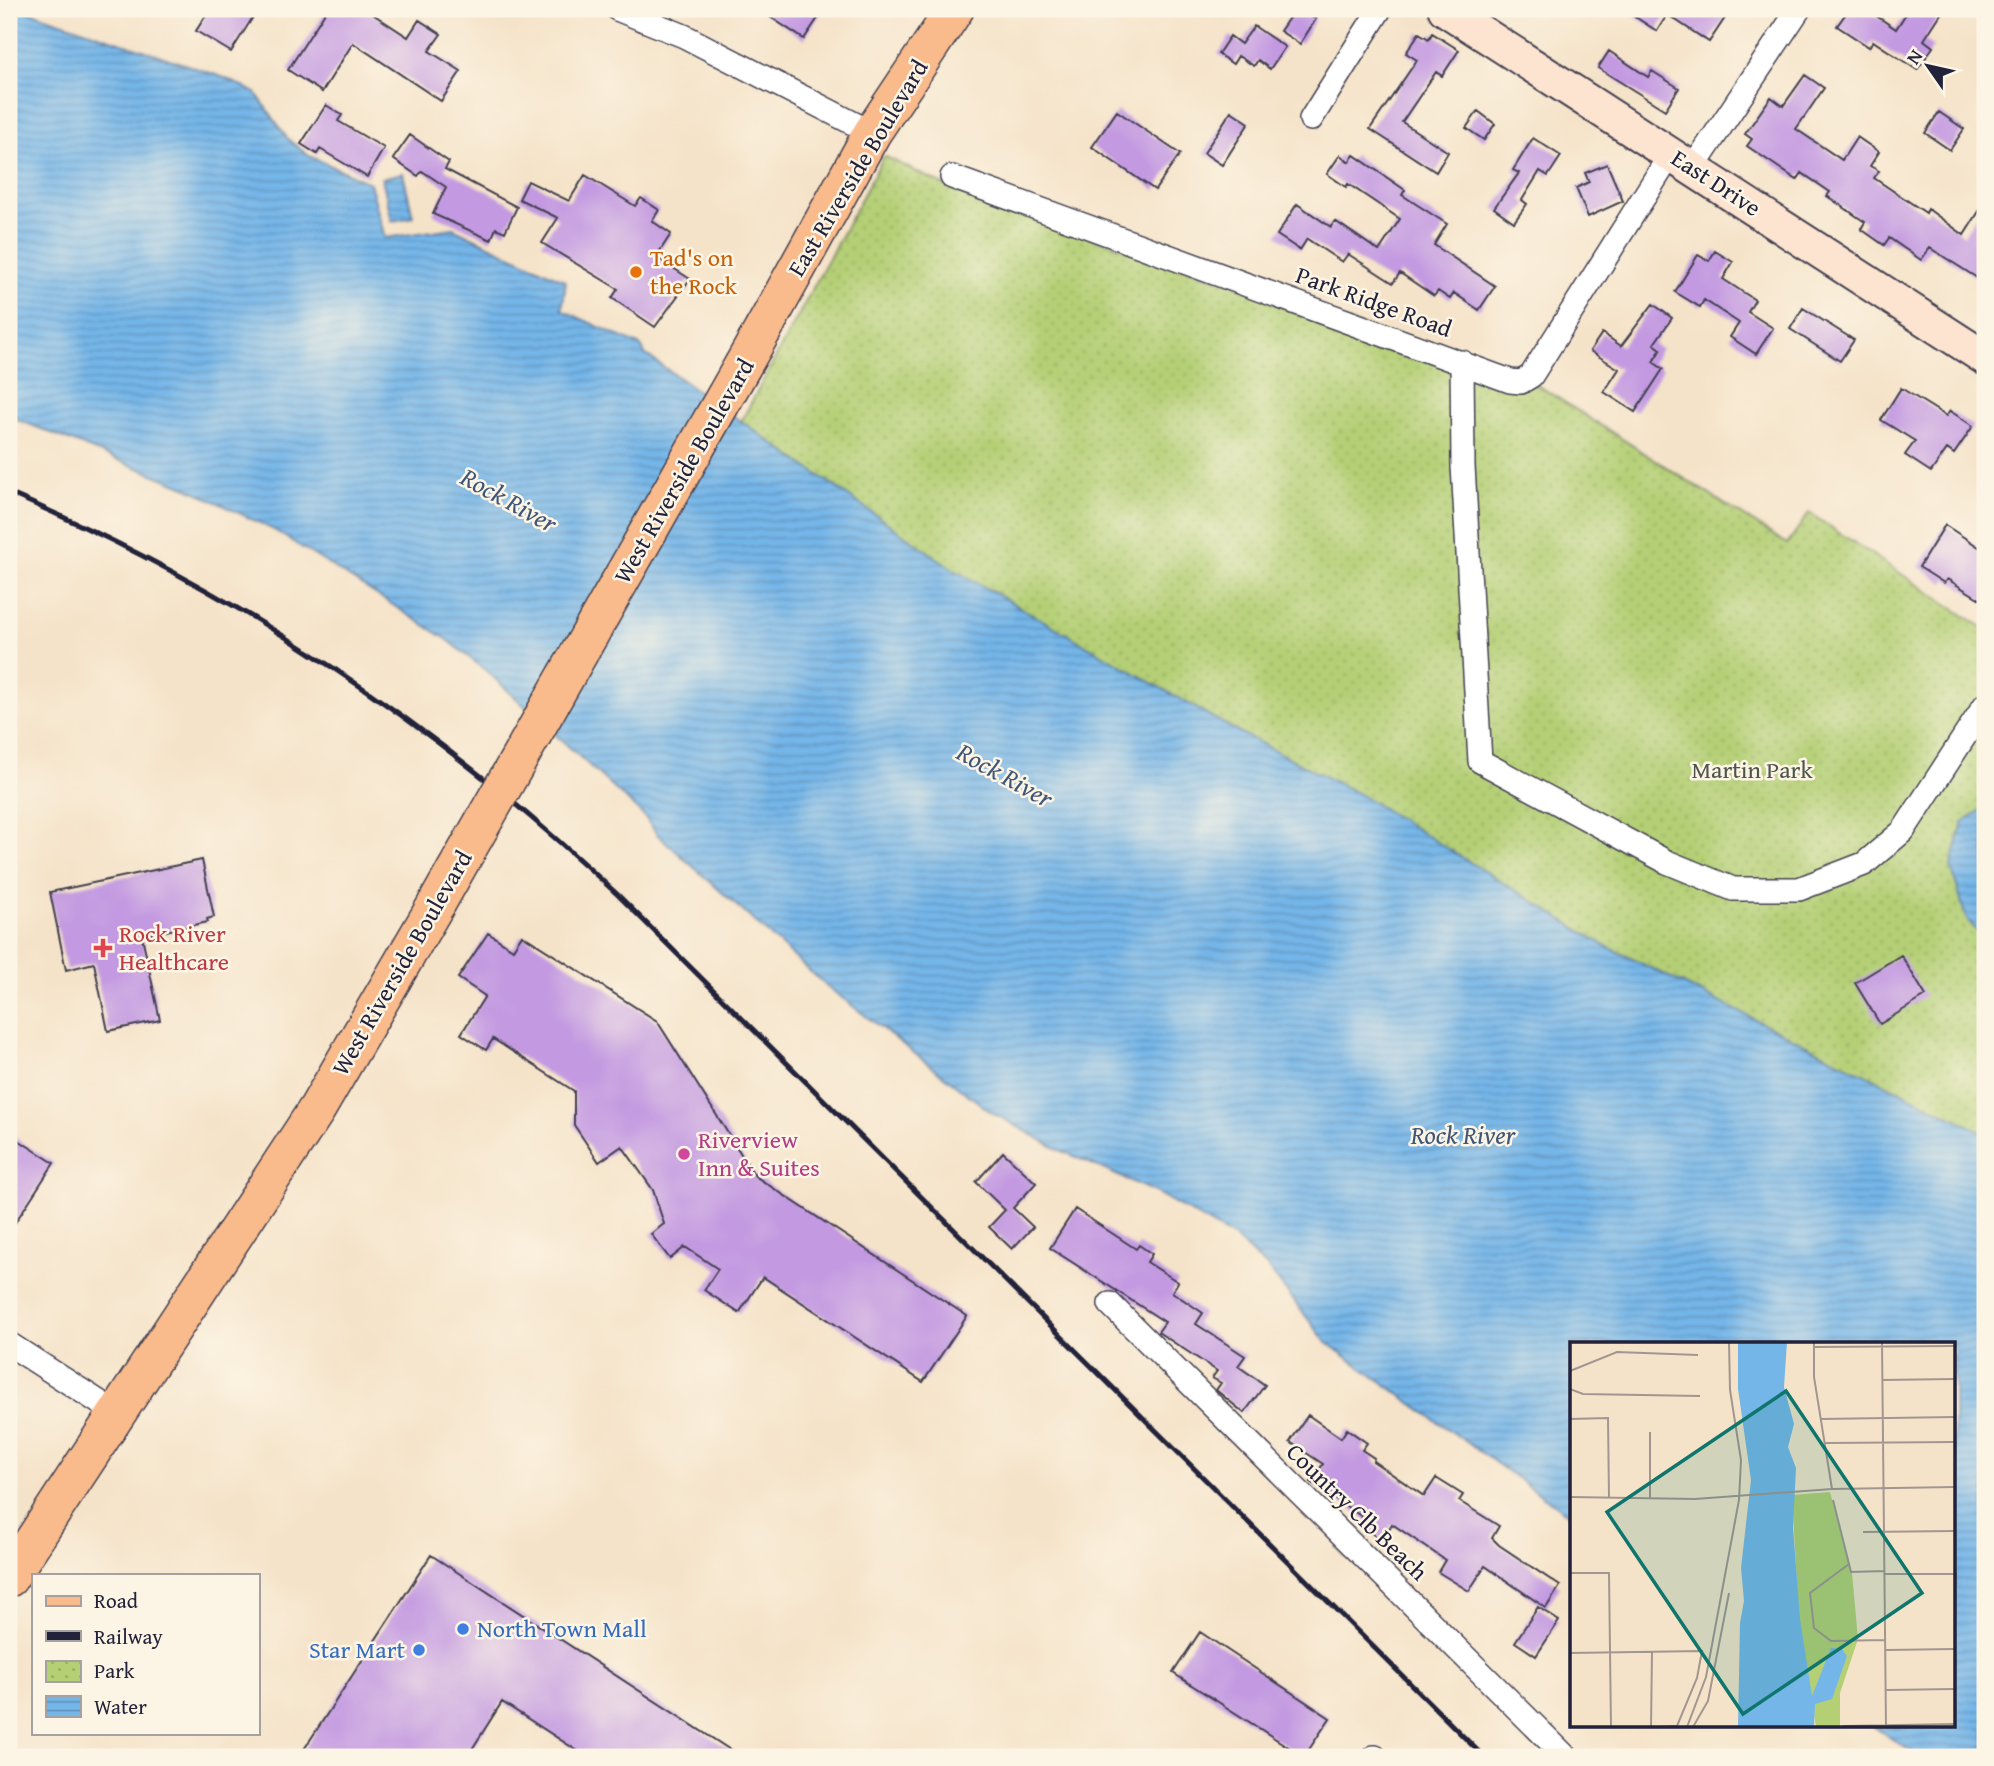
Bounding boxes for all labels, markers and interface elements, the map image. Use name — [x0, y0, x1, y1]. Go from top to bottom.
north arrow — [1892, 32, 1962, 102]
text: N — [1899, 43, 1929, 70]
street label: East Riverside Boulevard — [779, 52, 936, 283]
street label: East Drive — [1665, 141, 1768, 225]
place label: Tad's on the Rock — [650, 240, 738, 303]
street label: Park Ridge Road — [1291, 257, 1457, 346]
marker: Tad's on the Rock — [628, 264, 644, 280]
street label: West Riverside Boulevard — [605, 351, 763, 590]
water label: Rock River — [453, 457, 566, 543]
water label: Rock River — [949, 732, 1062, 818]
park label: Martin Park — [1691, 752, 1813, 787]
street label: West Riverside Boulevard — [323, 843, 481, 1082]
place label: Rock River Healthcare — [119, 916, 229, 979]
marker: Rock River Healthcare — [93, 938, 113, 958]
water label: Rock River — [1410, 1115, 1517, 1154]
place label: Riverview Inn & Suites — [698, 1122, 820, 1185]
marker: Riverview Inn & Suites — [676, 1146, 692, 1162]
inset map — [1570, 1342, 1955, 1728]
street label: Country Clb Beach — [1279, 1435, 1436, 1589]
legend — [32, 1574, 259, 1734]
text: Road — [94, 1585, 139, 1616]
place label: North Town Mall — [477, 1611, 647, 1646]
text: Railway — [94, 1621, 163, 1652]
marker: North Town Mall — [455, 1621, 471, 1637]
place label: Star Mart — [309, 1632, 406, 1667]
marker: Star Mart — [411, 1642, 427, 1658]
text: Park — [94, 1655, 135, 1686]
text: Water — [94, 1691, 147, 1722]

